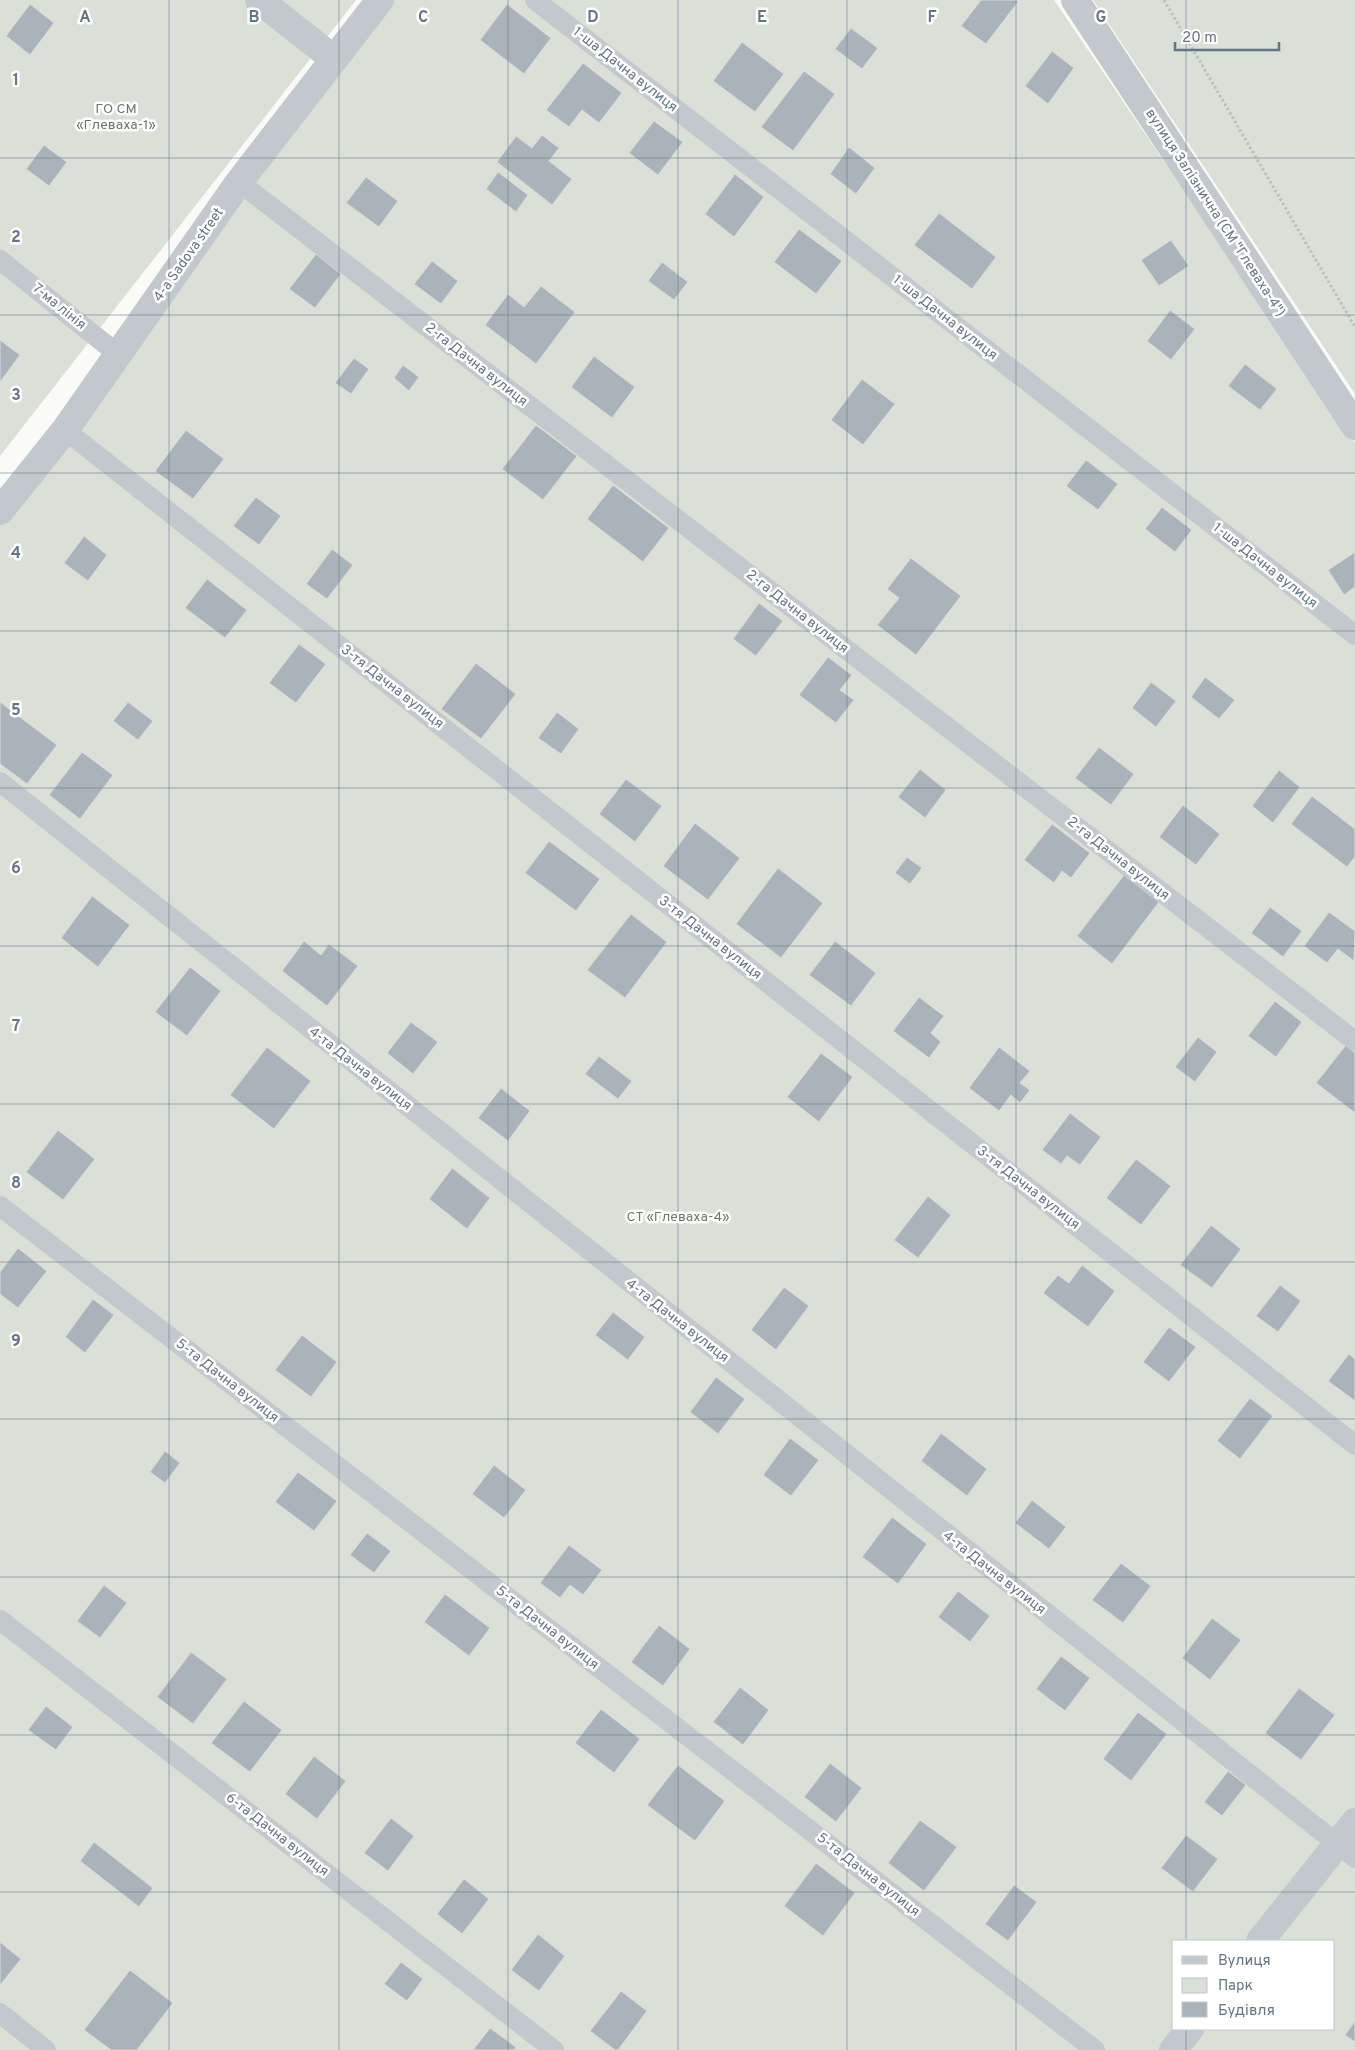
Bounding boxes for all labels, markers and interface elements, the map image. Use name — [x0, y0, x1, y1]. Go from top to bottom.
text: A — [79, 8, 91, 28]
text: B — [248, 8, 260, 28]
text: C — [418, 8, 428, 28]
text: D — [587, 8, 599, 28]
text: E — [757, 8, 767, 28]
text: F — [927, 8, 937, 28]
text: G — [1096, 8, 1106, 28]
scale bar — [1175, 20, 1279, 52]
street label: 1-ша Дачна вулиця — [569, 24, 681, 116]
text: 20 m — [1182, 29, 1217, 48]
text: 1 — [13, 71, 19, 91]
park label: ГО СМ «Глеваха-1» — [76, 101, 156, 134]
street label: вулиця Залізнична (СМ "Глеваха-4") — [1141, 106, 1289, 320]
street label: 4-a Sadova street — [150, 205, 228, 305]
text: 2 — [11, 228, 21, 248]
street label: 1-ша Дачна вулиця — [889, 272, 1001, 364]
street label: 7-ма лінія — [29, 280, 89, 334]
street label: 2-га Дачна вулиця — [421, 320, 531, 410]
text: 3 — [11, 386, 21, 406]
street label: 1-ша Дачна вулиця — [1209, 520, 1321, 612]
text: 4 — [11, 544, 21, 564]
street label: 2-га Дачна вулиця — [742, 567, 852, 657]
street label: 3-тя Дачна вулиця — [337, 641, 447, 733]
text: 5 — [11, 701, 21, 721]
street label: 2-га Дачна вулиця — [1063, 814, 1173, 904]
text: 6 — [11, 859, 21, 879]
street label: 3-тя Дачна вулиця — [655, 892, 765, 984]
text: 7 — [12, 1017, 20, 1037]
street label: 4-та Дачна вулиця — [305, 1023, 415, 1115]
street label: 3-тя Дачна вулиця — [973, 1142, 1083, 1234]
text: 8 — [11, 1174, 21, 1194]
park label: СТ «Глеваха-4» — [627, 1209, 729, 1226]
street label: 4-та Дачна вулиця — [622, 1275, 732, 1367]
text: 9 — [11, 1332, 21, 1352]
street label: 5-та Дачна вулиця — [172, 1335, 282, 1427]
street label: 4-та Дачна вулиця — [939, 1527, 1049, 1619]
street label: 5-та Дачна вулиця — [492, 1582, 602, 1674]
street label: 6-та Дачна вулиця — [222, 1790, 332, 1880]
street label: 5-та Дачна вулиця — [813, 1829, 923, 1921]
legend — [1172, 1940, 1335, 2030]
text: Вулиця — [1218, 1952, 1271, 1971]
text: Парк — [1218, 1977, 1253, 1996]
text: Будівля — [1218, 2002, 1275, 2021]

